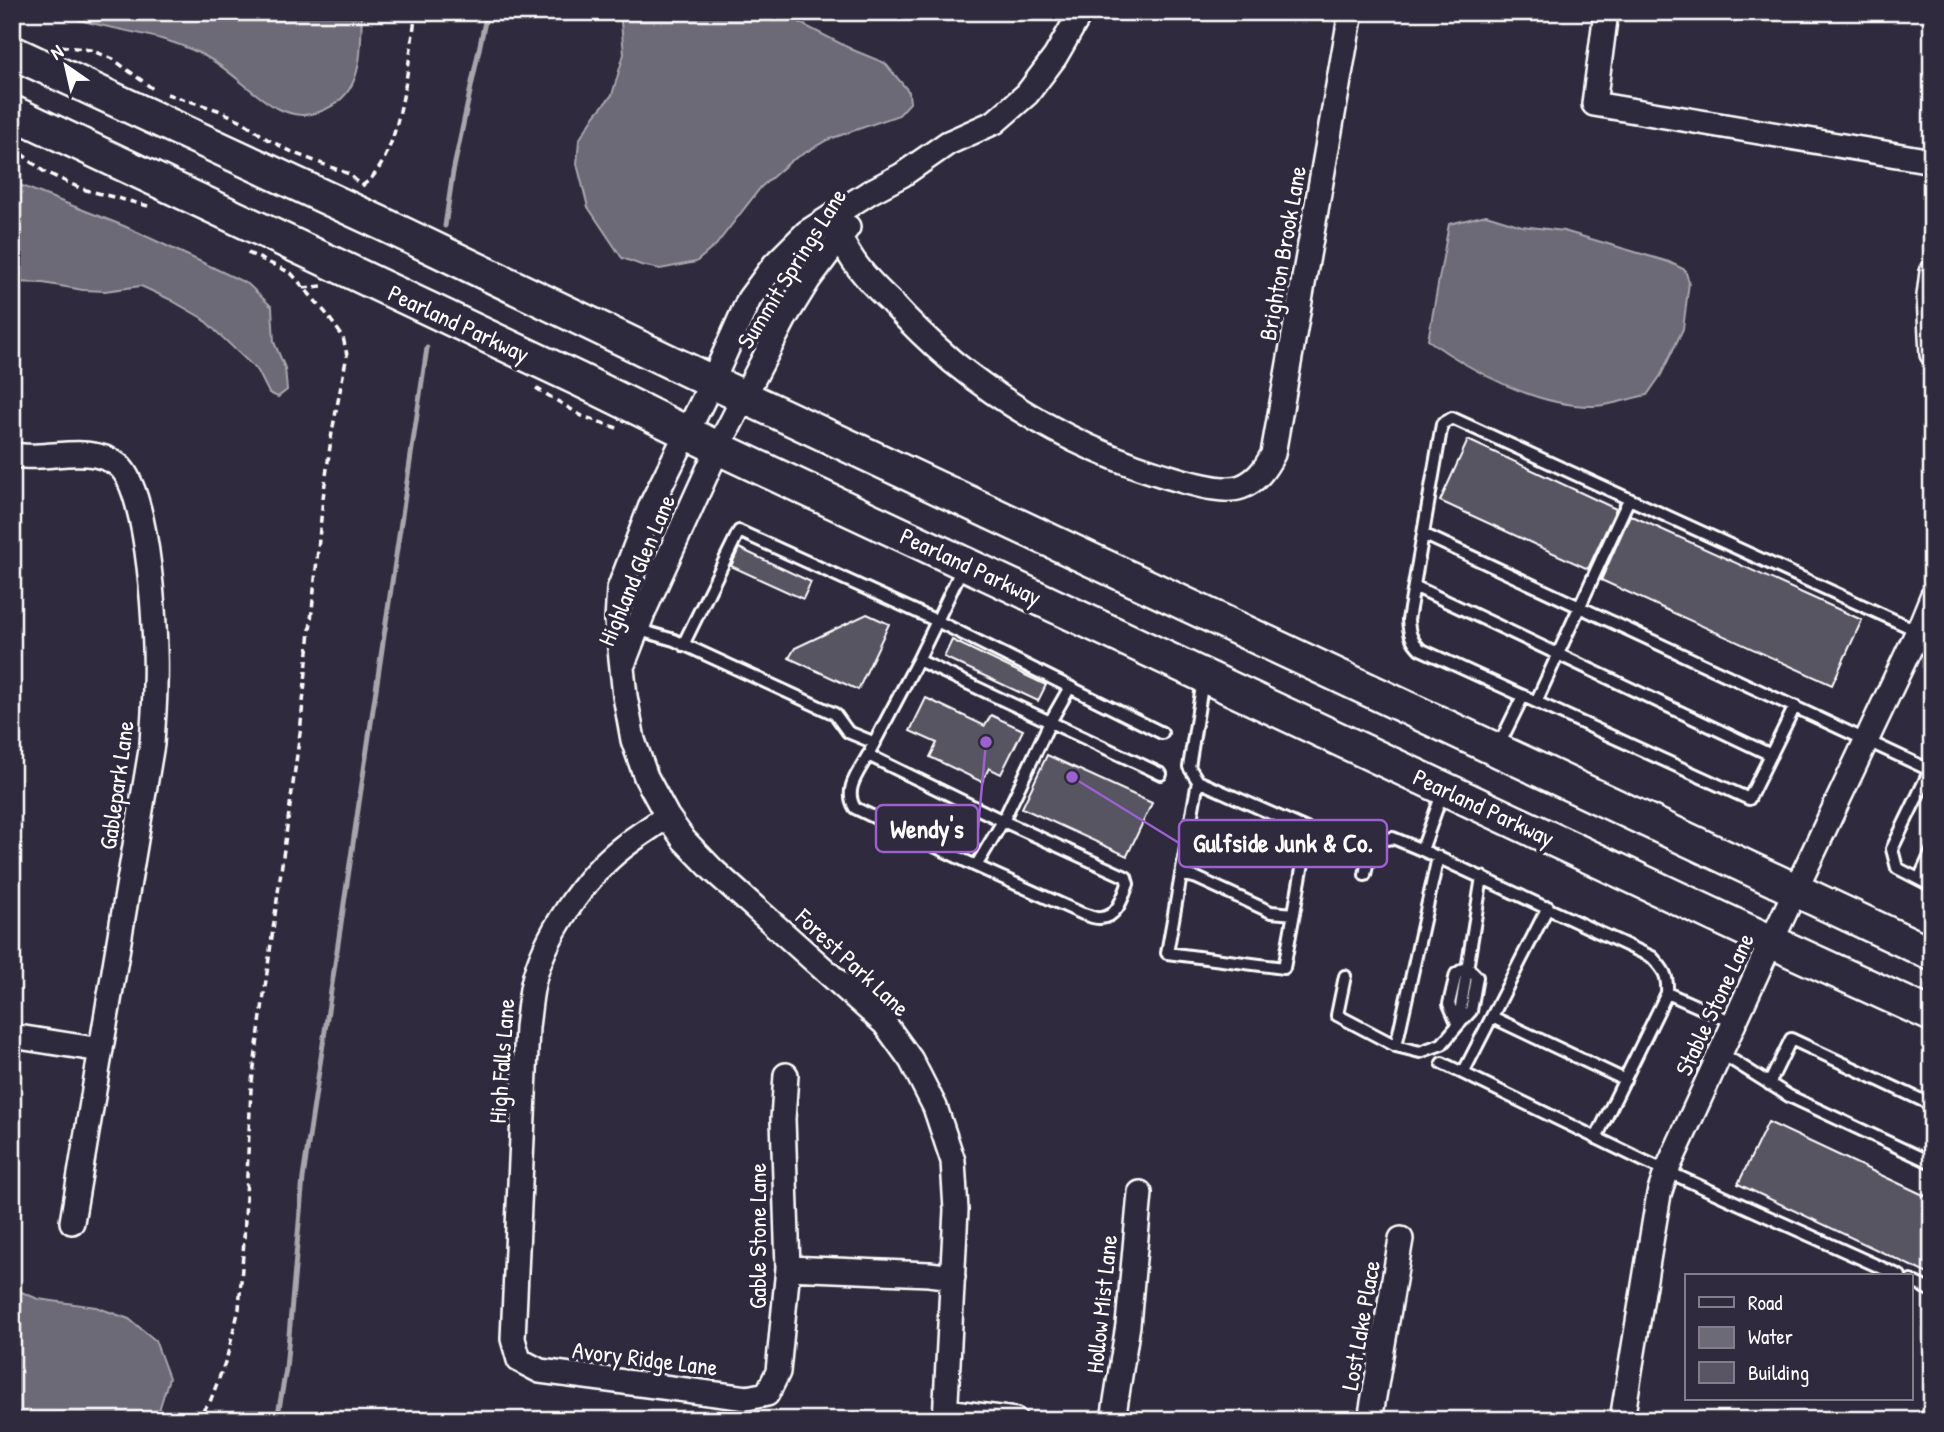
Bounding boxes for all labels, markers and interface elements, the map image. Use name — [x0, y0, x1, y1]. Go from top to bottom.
north arrow — [32, 32, 102, 102]
text: N — [45, 38, 68, 66]
street label: Brighton Brook Lane — [1251, 163, 1313, 343]
street label: Summit Springs Lane — [729, 181, 853, 354]
street label: Pearland Parkway — [383, 276, 535, 370]
street label: Highland Glen Lane — [590, 489, 682, 651]
street label: Pearland Parkway — [895, 519, 1047, 613]
street label: Gablepark Lane — [91, 718, 141, 852]
street label: Pearland Parkway — [1408, 760, 1560, 854]
callout: Wendy's — [876, 805, 978, 852]
text: Wendy's — [890, 811, 964, 847]
callout: Gulfside Junk & Co. — [1179, 820, 1387, 867]
text: Gulfside Junk & Co. — [1193, 825, 1373, 860]
street label: Forest Park Lane — [788, 900, 917, 1023]
street label: Stable Stone Lane — [1667, 927, 1761, 1080]
street label: High Falls Lane — [481, 997, 521, 1125]
street label: Gable Stone Lane — [741, 1163, 773, 1309]
street label: Hollow Mist Lane — [1078, 1233, 1124, 1375]
street label: Lost Lake Place — [1333, 1257, 1387, 1392]
legend — [1685, 1274, 1912, 1400]
text: Road — [1748, 1288, 1782, 1317]
text: Water — [1748, 1322, 1793, 1351]
street label: Avory Ridge Lane — [571, 1333, 720, 1383]
text: Building — [1748, 1358, 1809, 1387]

